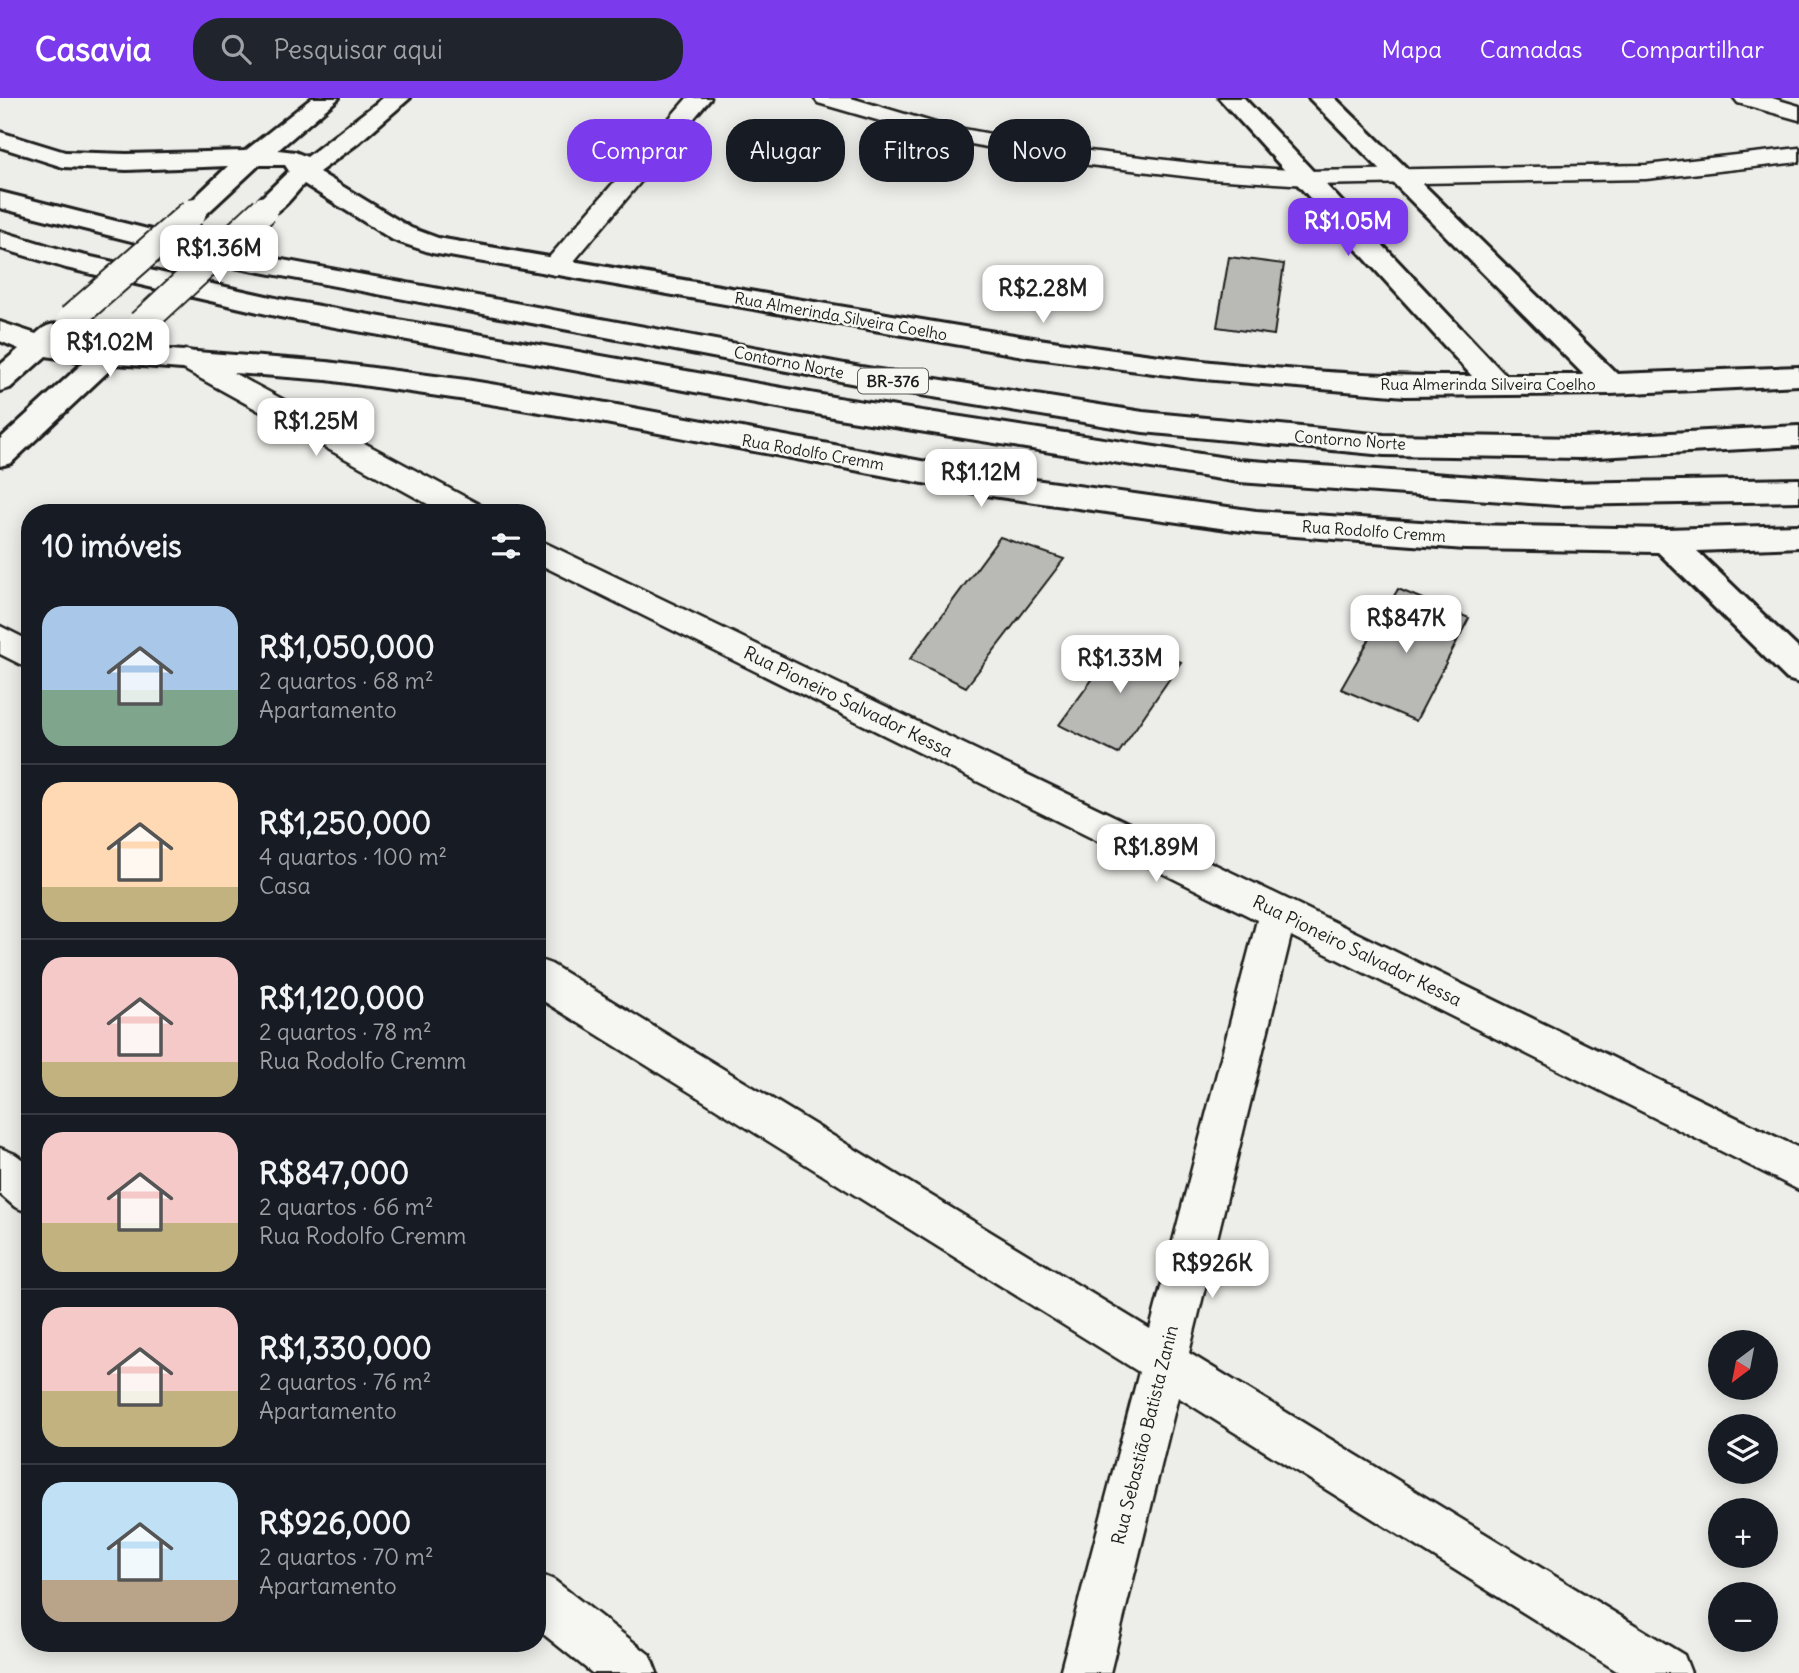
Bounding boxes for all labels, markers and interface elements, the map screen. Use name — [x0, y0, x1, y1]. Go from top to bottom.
search box — [193, 18, 683, 81]
text: Casavia — [35, 28, 151, 70]
icon: search — [217, 30, 255, 68]
text: Pesquisar aqui — [273, 33, 443, 66]
text: Mapa — [1381, 34, 1442, 64]
text: Camadas — [1480, 34, 1583, 64]
text: Compartilhar — [1621, 34, 1764, 64]
chip: Comprar — [567, 119, 712, 182]
chip: Alugar — [726, 119, 845, 182]
chip: Filtros — [859, 119, 974, 182]
chip: Novo — [988, 119, 1091, 182]
pin: R$1.05M — [1283, 198, 1413, 258]
text: R$1.05M — [1304, 206, 1392, 235]
pin: R$1.36M — [154, 226, 284, 285]
text: R$1.36M — [176, 233, 262, 262]
pin: R$2.28M — [978, 266, 1108, 325]
text: R$2.28M — [998, 273, 1088, 302]
street label: Rua Almerinda Silveira Coelho — [733, 287, 949, 345]
pin: R$1.02M — [45, 320, 175, 379]
text: R$1.02M — [66, 327, 154, 356]
street label: Contorno Norte — [732, 342, 846, 382]
road number: BR-376 — [858, 368, 928, 394]
street label: Rua Almerinda Silveira Coelho — [1380, 374, 1596, 394]
pin: R$1.25M — [251, 398, 381, 458]
text: R$1.25M — [273, 406, 359, 435]
street label: Contorno Norte — [1294, 426, 1406, 454]
street label: Rua Rodolfo Cremm — [740, 430, 886, 474]
pin: R$1.12M — [916, 450, 1046, 509]
text: R$1.12M — [941, 457, 1021, 486]
street label: Rua Rodolfo Cremm — [1301, 516, 1447, 546]
text: 10 imóveis — [42, 527, 182, 565]
icon: filters — [487, 527, 525, 565]
pin: R$847K — [1349, 596, 1463, 655]
text: R$847K — [1366, 603, 1446, 632]
text: R$1,050,000 — [259, 628, 435, 666]
icon: home — [98, 634, 182, 718]
pin: R$1.33M — [1055, 636, 1185, 695]
street label: Rua Pioneiro Salvador Kessa — [740, 641, 956, 762]
text: R$1.33M — [1077, 643, 1163, 672]
text: 2 quartos · 68 m² — [259, 666, 434, 695]
text: Apartamento — [259, 695, 397, 724]
text: R$1,250,000 — [259, 804, 431, 842]
icon: home — [98, 810, 182, 894]
pin: R$1.89M — [1091, 824, 1221, 884]
text: R$1.89M — [1113, 832, 1199, 861]
text: 4 quartos · 100 m² — [259, 842, 447, 871]
text: Casa — [259, 871, 311, 900]
street label: Rua Pioneiro Salvador Kessa — [1249, 890, 1465, 1011]
text: R$1,120,000 — [259, 979, 425, 1017]
icon: home — [98, 985, 182, 1069]
text: 2 quartos · 78 m² — [259, 1017, 432, 1046]
text: Rua Rodolfo Cremm — [259, 1046, 466, 1075]
text: R$847,000 — [259, 1154, 409, 1192]
icon: home — [98, 1160, 182, 1244]
text: 2 quartos · 66 m² — [259, 1192, 434, 1221]
text: Rua Rodolfo Cremm — [259, 1221, 466, 1250]
pin: R$926K — [1155, 1240, 1269, 1300]
text: R$926K — [1172, 1248, 1252, 1277]
street label: Rua Sebastião Batista Zanin — [1106, 1323, 1183, 1547]
text: R$1,330,000 — [259, 1329, 432, 1367]
north arrow — [1708, 1330, 1778, 1400]
map controls — [1708, 1330, 1778, 1652]
icon: home — [98, 1335, 182, 1419]
text: 2 quartos · 76 m² — [259, 1367, 431, 1396]
text: Apartamento — [259, 1396, 397, 1425]
button: layers — [1708, 1414, 1778, 1484]
button: + — [1708, 1498, 1778, 1568]
text: R$926,000 — [259, 1504, 411, 1542]
icon: home — [98, 1510, 182, 1594]
text: 2 quartos · 70 m² — [259, 1542, 434, 1571]
text: Apartamento — [259, 1571, 397, 1600]
button: − — [1708, 1582, 1778, 1652]

